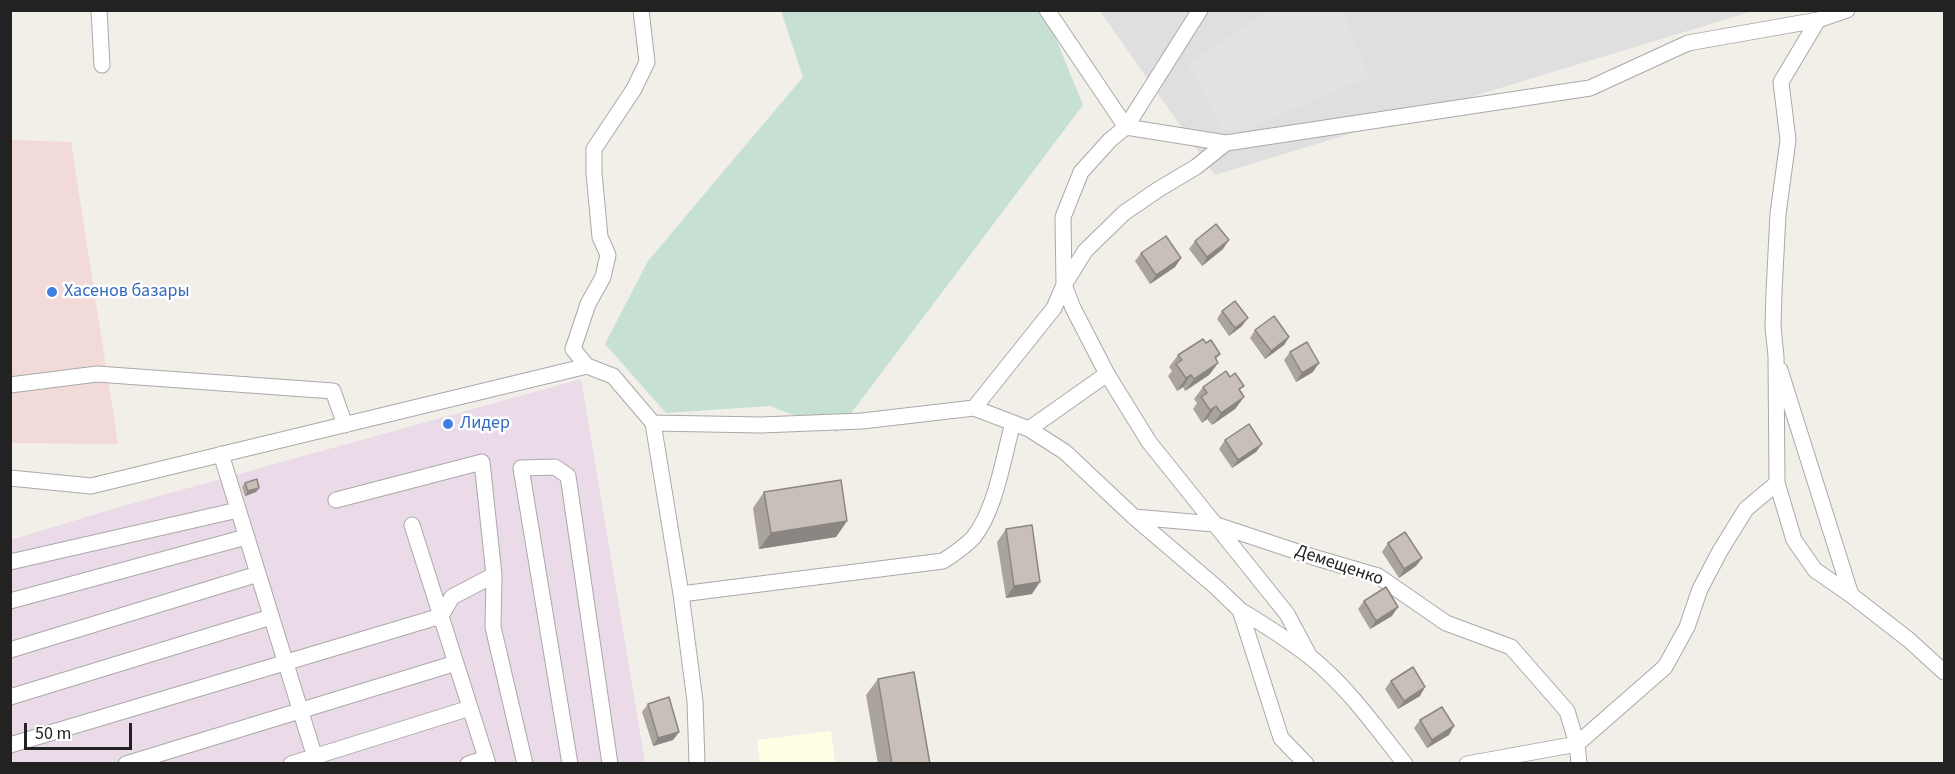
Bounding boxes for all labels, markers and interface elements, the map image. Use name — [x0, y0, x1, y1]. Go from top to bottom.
place label: Хасенов базары — [64, 281, 190, 303]
marker: Хасенов базары — [45, 285, 59, 299]
place label: Лидер — [460, 413, 510, 435]
marker: Лидер — [441, 417, 455, 431]
street label: Демещенко — [1292, 541, 1386, 591]
scale bar — [27, 711, 135, 749]
text: 50 m — [35, 721, 71, 746]

